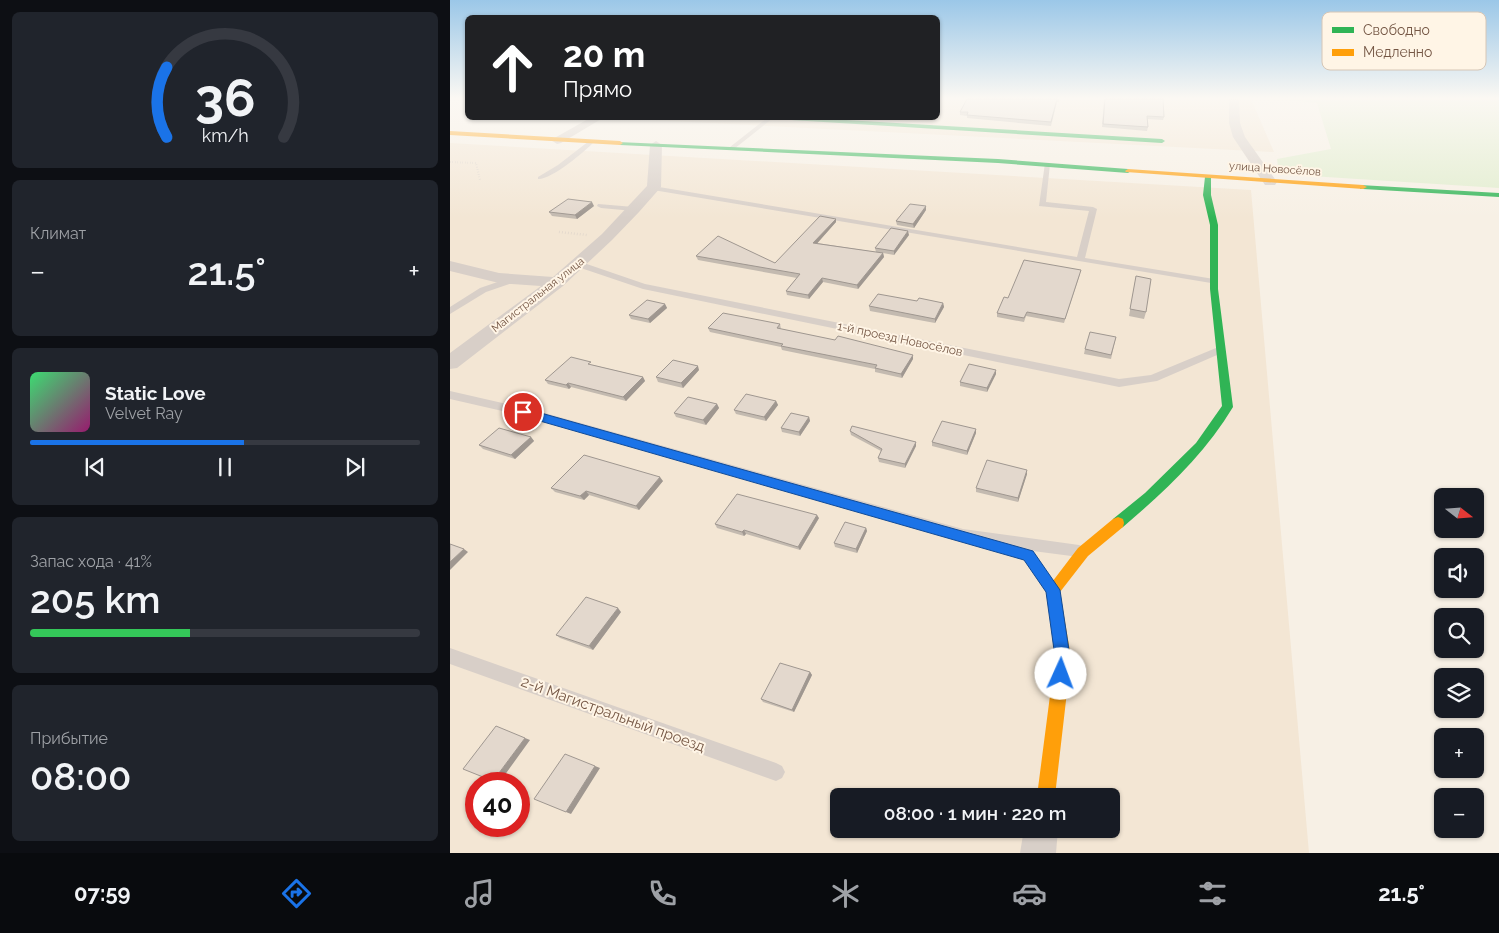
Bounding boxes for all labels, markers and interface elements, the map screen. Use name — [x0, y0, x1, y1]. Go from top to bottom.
legend — [1322, 12, 1486, 70]
text: Свободно — [1363, 22, 1430, 38]
text: 20 m — [563, 34, 645, 75]
icon: ahead — [480, 35, 545, 100]
text: Медленно — [1363, 44, 1432, 60]
text: 36 — [195, 67, 255, 128]
text: Прямо — [563, 76, 632, 102]
text: km/h — [201, 125, 249, 146]
street label: улица Новосёлов — [1229, 159, 1321, 179]
text: Климат — [30, 224, 86, 243]
text: 21.5° — [188, 249, 266, 294]
text: − — [30, 255, 45, 288]
text: + — [408, 255, 420, 288]
street label: Магистральная улица — [489, 255, 587, 335]
street label: 1-й проезд Новосёлов — [836, 319, 964, 359]
text: Static Love — [105, 382, 206, 404]
pin — [502, 391, 544, 433]
icon: arrive — [509, 398, 537, 426]
text: Velvet Ray — [105, 404, 183, 423]
icon: previous — [81, 453, 109, 481]
icon: pause — [211, 453, 239, 481]
icon: next — [341, 453, 369, 481]
north arrow — [1434, 488, 1484, 538]
map controls — [1434, 488, 1484, 838]
button: sound — [1434, 548, 1484, 598]
text: Запас хода · 41% — [30, 552, 152, 571]
text: 205 km — [30, 577, 161, 622]
button: search — [1434, 608, 1484, 658]
position arrow — [1034, 647, 1086, 699]
button: layers — [1434, 668, 1484, 718]
street label: 2-й Магистральный проезд — [519, 672, 708, 756]
button: + — [1434, 728, 1484, 778]
text: Прибытие — [30, 729, 108, 748]
text: 08:00 — [30, 754, 131, 799]
speed limit sign: 40 — [465, 772, 530, 837]
button: − — [1434, 788, 1484, 838]
text: 08:00 · 1 мин · 220 m — [884, 802, 1066, 824]
icon: directions — [279, 876, 314, 911]
icon: music — [462, 876, 497, 911]
icon: phone — [645, 876, 680, 911]
icon: climate — [828, 876, 863, 911]
icon: car — [1012, 876, 1047, 911]
icon: filters — [1195, 876, 1230, 911]
text: 07:59 — [74, 880, 131, 906]
text: 21.5° — [1378, 880, 1425, 906]

